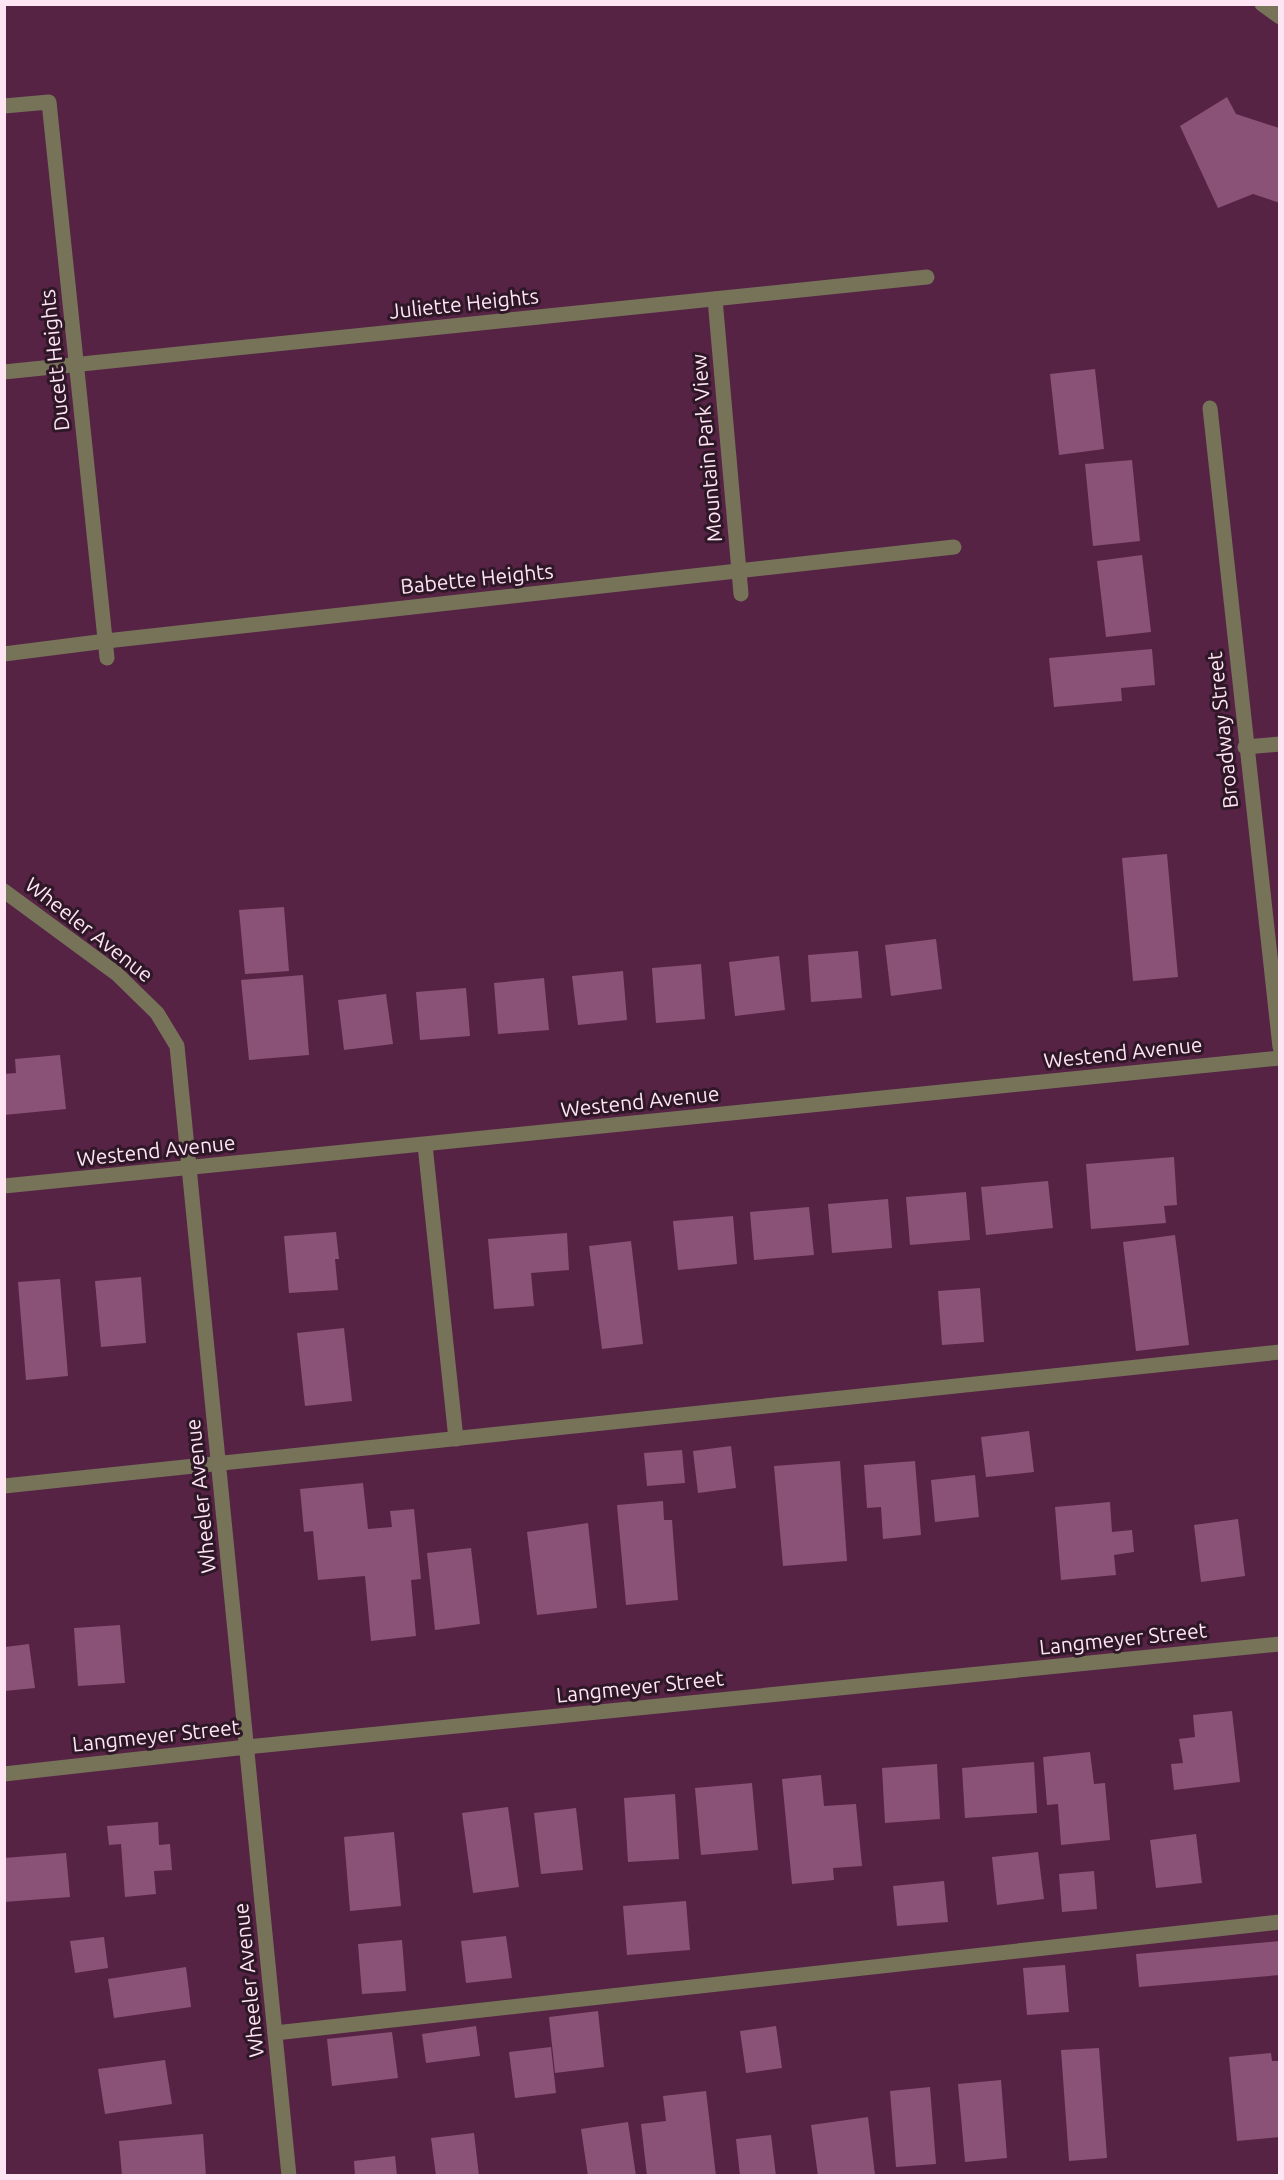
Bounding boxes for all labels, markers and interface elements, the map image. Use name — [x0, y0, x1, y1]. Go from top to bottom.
street label: Juliette Heights — [388, 283, 540, 323]
street label: Ducett Heights — [35, 288, 73, 432]
street label: Mountain Park View — [686, 353, 726, 543]
street label: Babette Heights — [399, 558, 555, 598]
street label: Broadway Street — [1202, 651, 1242, 810]
street label: Wheeler Avenue — [21, 872, 158, 986]
street label: Westend Avenue — [1042, 1032, 1203, 1072]
street label: Westend Avenue — [559, 1081, 720, 1121]
street label: Westend Avenue — [75, 1130, 236, 1170]
street label: Wheeler Avenue — [180, 1418, 220, 1575]
street label: Langmeyer Street — [1038, 1617, 1208, 1659]
street label: Langmeyer Street — [555, 1665, 725, 1707]
street label: Langmeyer Street — [71, 1714, 241, 1756]
street label: Wheeler Avenue — [228, 1902, 268, 2059]

